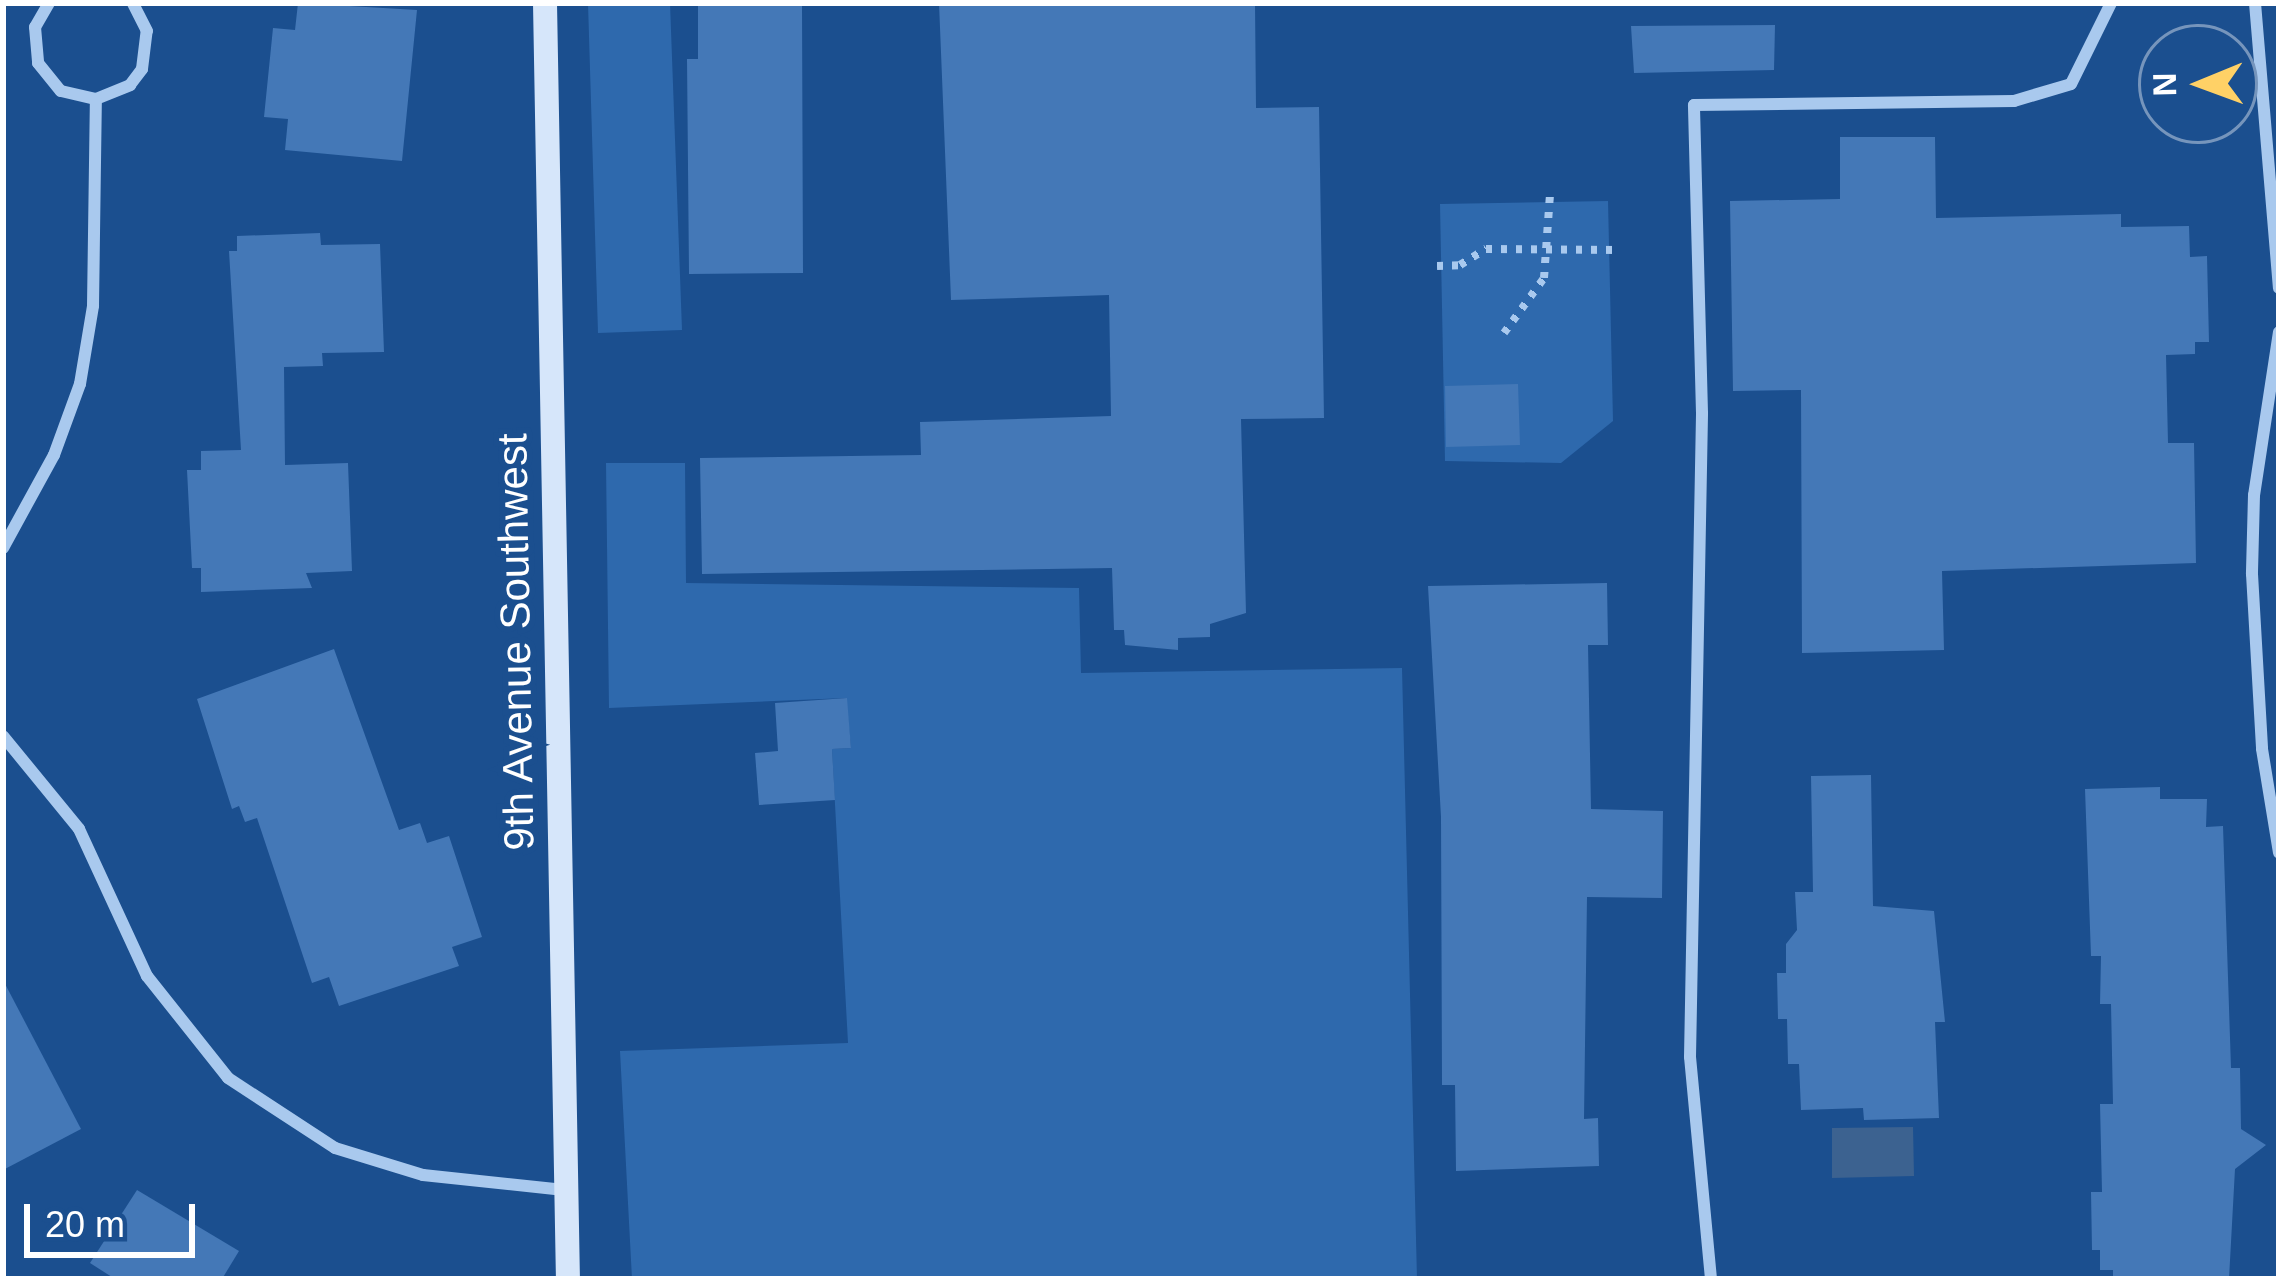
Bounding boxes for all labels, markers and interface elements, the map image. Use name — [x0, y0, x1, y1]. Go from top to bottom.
north arrow — [2138, 24, 2258, 144]
text: N — [2146, 72, 2183, 97]
street label: 9th Avenue Southwest — [487, 432, 545, 852]
scale bar — [30, 1180, 201, 1254]
text: 20 m — [45, 1204, 125, 1245]

